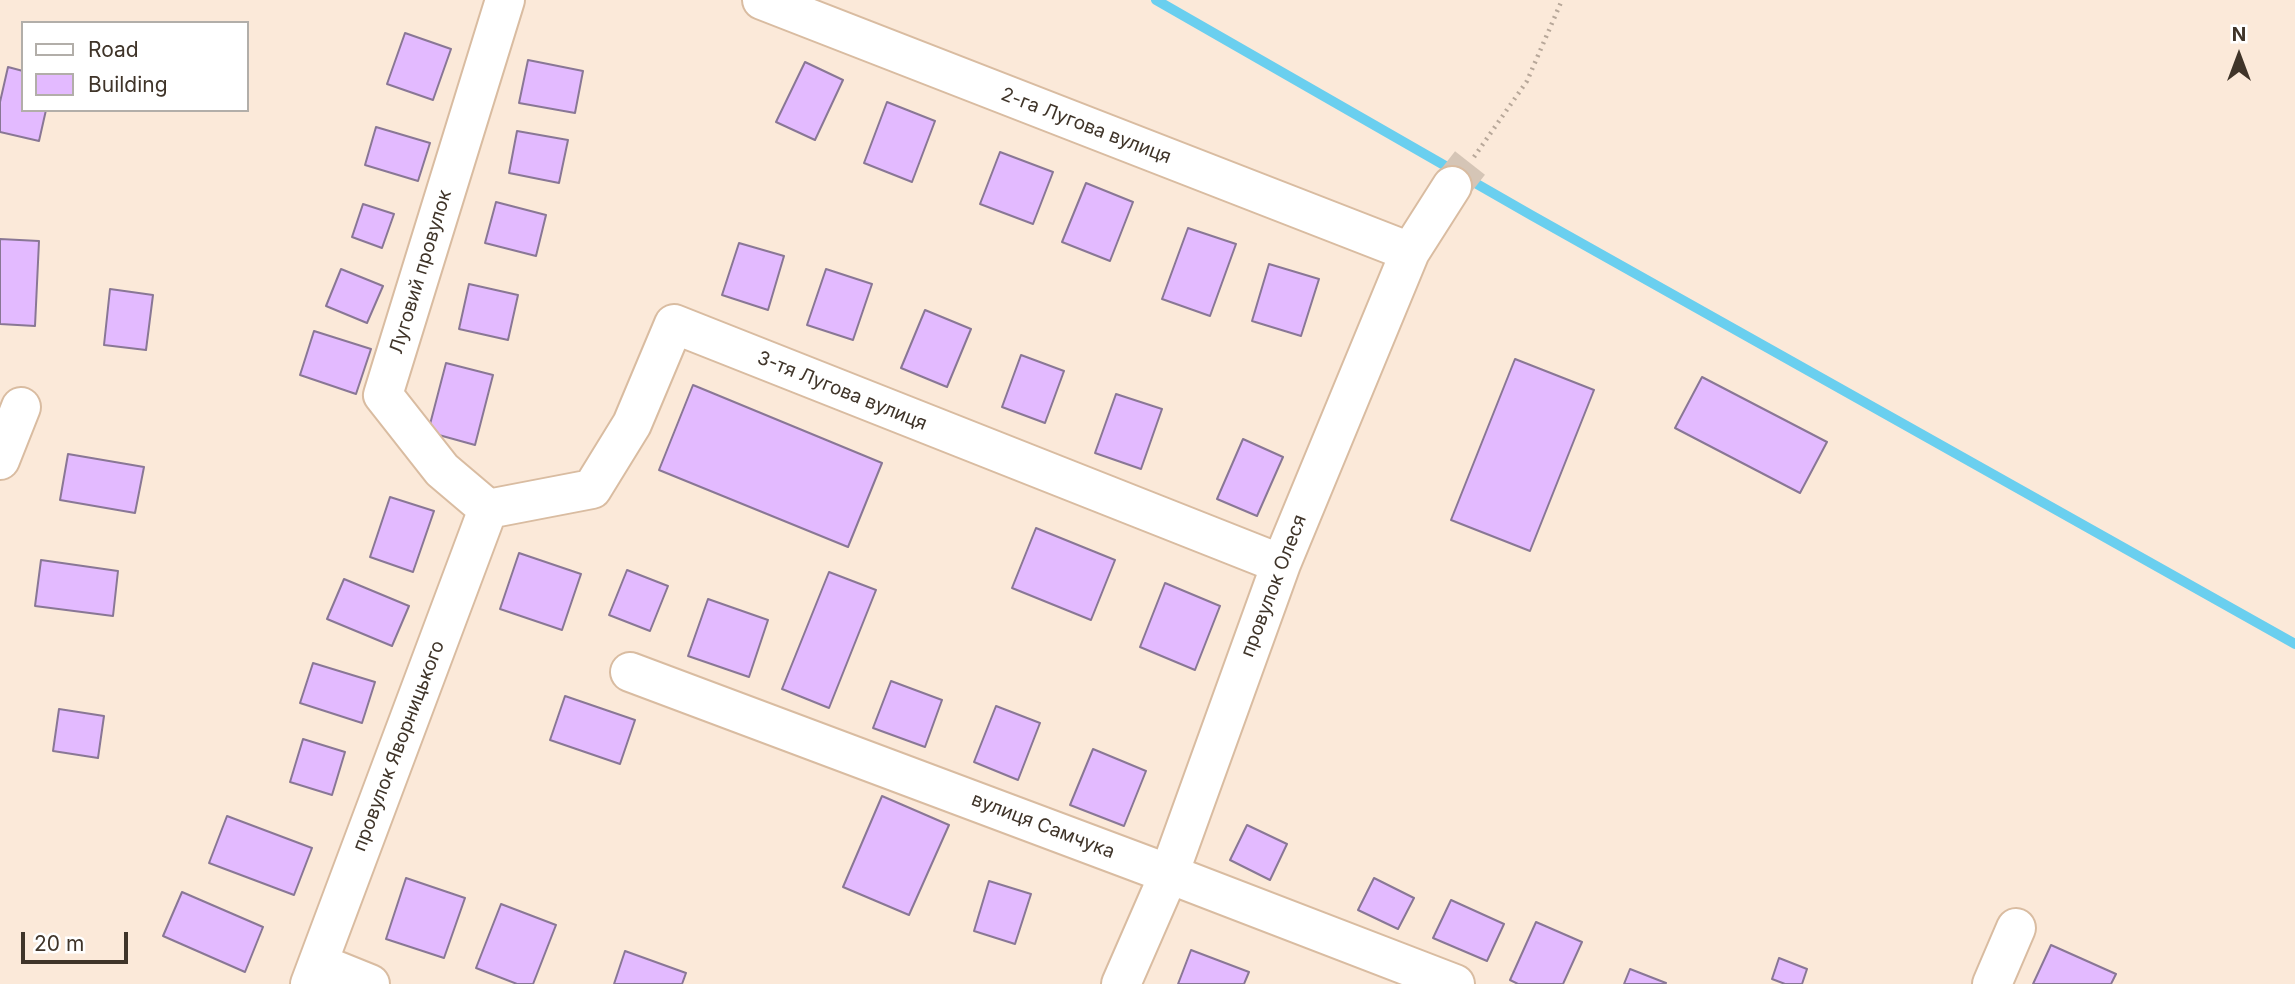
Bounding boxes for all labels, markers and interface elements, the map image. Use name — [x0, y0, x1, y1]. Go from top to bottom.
legend — [21, 21, 248, 112]
north arrow — [2204, 21, 2274, 91]
text: N — [2232, 23, 2246, 46]
text: Road — [88, 37, 139, 62]
text: Building — [88, 72, 168, 97]
street label: 2-га Лугова вулиця — [998, 83, 1174, 169]
street label: Луговий провулок — [385, 187, 457, 357]
street label: 3-тя Лугова вулиця — [754, 347, 930, 435]
street label: провулок Олеся — [1236, 512, 1312, 660]
street label: провулок Яворницького — [348, 637, 450, 855]
street label: вулиця Самчука — [968, 788, 1118, 864]
scale bar — [24, 918, 131, 962]
text: 20 m — [34, 931, 84, 956]

